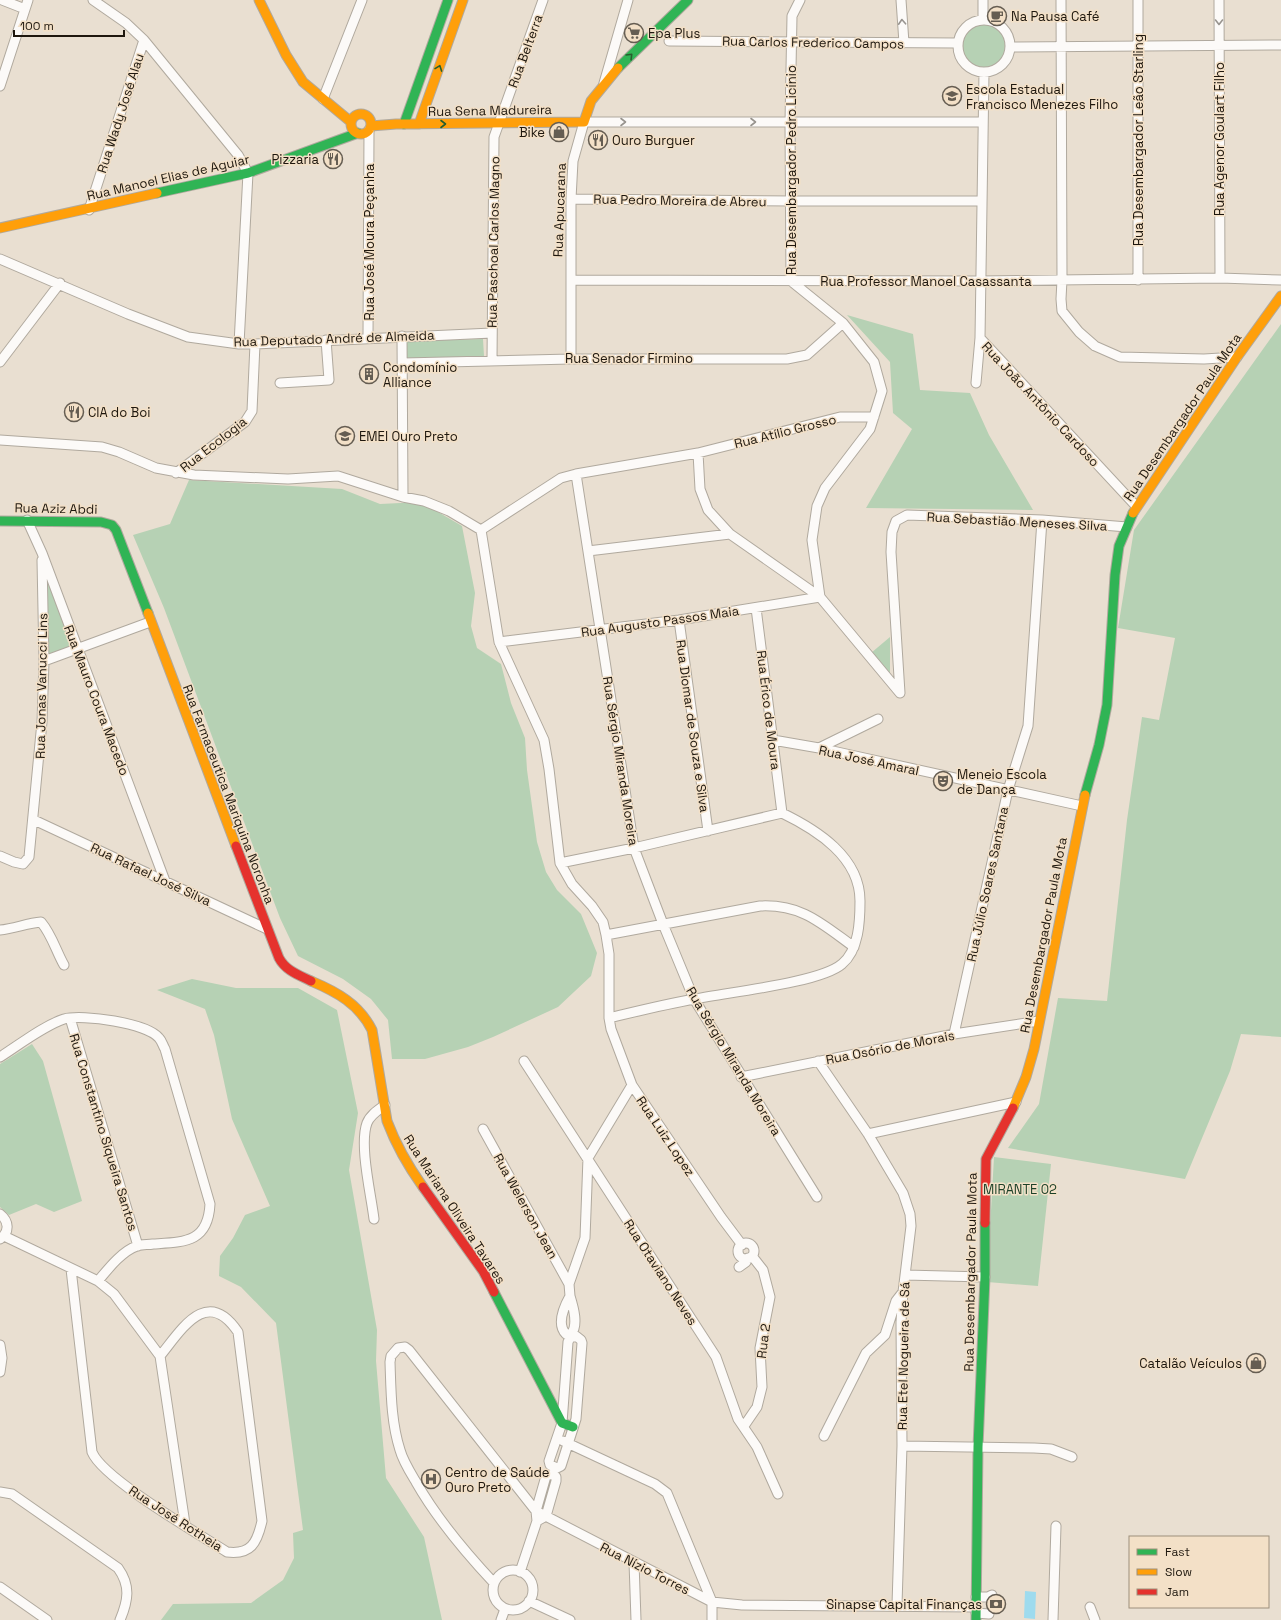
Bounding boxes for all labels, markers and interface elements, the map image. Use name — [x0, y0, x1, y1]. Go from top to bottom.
cafe icon: Na Pausa Café — [986, 5, 1008, 27]
place label: Na Pausa Café — [1011, 8, 1100, 25]
scale bar — [14, 12, 124, 38]
street label: Rua Belterra — [504, 12, 547, 90]
text: 100 m — [20, 18, 54, 34]
one-way arrow — [898, 19, 907, 25]
one-way arrow — [1215, 19, 1223, 25]
supermarket icon: Epa Plus — [623, 22, 645, 44]
place label: Epa Plus — [648, 25, 700, 42]
street label: Rua Carlos Frederico Campos — [722, 32, 904, 53]
street label: Rua Desembargador Leão Starling — [1130, 34, 1147, 246]
street label: Rua Wady José Alau — [93, 51, 148, 175]
one-way arrow — [625, 53, 632, 61]
street label: Rua Agenor Goulart Filho — [1211, 62, 1228, 216]
one-way arrow — [434, 65, 443, 72]
street label: Rua Desembargador Pedro Licínio — [783, 65, 800, 275]
place label: Escola Estadual Francisco Menezes Filho — [966, 81, 1118, 113]
school or university icon: Escola Estadual Francisco Menezes Filho — [941, 85, 963, 107]
street label: Rua Sena Madureira — [428, 101, 553, 120]
one-way arrow — [620, 118, 626, 126]
one-way arrow — [750, 118, 756, 126]
one-way arrow — [440, 120, 446, 128]
shop icon: Bike — [548, 121, 570, 143]
place label: Bike — [519, 124, 545, 141]
restaurant icon: Ouro Burguer — [587, 129, 609, 151]
place label: Ouro Burguer — [612, 132, 695, 149]
restaurant icon: Pizzaria — [322, 148, 344, 170]
street label: Rua Manoel Elias de Aguiar — [85, 150, 251, 204]
place label: Pizzaria — [271, 151, 320, 168]
street label: Rua Paschoal Carlos Magno — [484, 156, 503, 328]
street label: Rua Apucarana — [549, 162, 570, 257]
street label: Rua José Moura Peçanha — [361, 163, 378, 320]
street label: Rua Pedro Moreira de Abreu — [593, 190, 767, 211]
street label: Rua Professor Manoel Casassanta — [820, 273, 1032, 290]
street label: Rua Deputado André de Almeida — [233, 326, 435, 351]
street label: Rua Desembargador Paula Mota — [1120, 330, 1245, 505]
street label: Rua João Antônio Cardoso — [978, 338, 1103, 470]
street label: Rua Senador Firmino — [565, 350, 693, 367]
place label: Condomínio Alliance — [383, 359, 457, 391]
building icon: Condomínio Alliance — [358, 363, 380, 385]
restaurant icon: CIA do Boi — [63, 401, 85, 423]
place label: CIA do Boi — [88, 404, 150, 421]
street label: Rua Atílio Grosso — [732, 411, 838, 452]
street label: Rua Ecologia — [176, 413, 251, 476]
school or university icon: EMEI Ouro Preto — [334, 425, 356, 447]
place label: EMEI Ouro Preto — [359, 428, 458, 445]
street label: Rua Aziz Abdi — [14, 499, 98, 518]
street label: Rua Sebastião Meneses Silva — [926, 508, 1108, 535]
street label: Rua Augusto Passos Maia — [580, 602, 741, 641]
street label: Rua Jonas Vanucci Lins — [32, 613, 51, 759]
street label: Rua Mauro Coura Macedo — [60, 623, 133, 778]
street label: Rua Diomar de Souza e Silva — [672, 639, 713, 814]
street label: Rua Érico de Moura — [753, 649, 784, 771]
street label: Rua Sérgio Miranda Moreira — [599, 675, 642, 847]
street label: Rua Farmaceutica Mariquina Noronha — [179, 682, 279, 907]
street label: Rua José Amaral — [817, 742, 921, 779]
place label: Meneio Escola de Dança — [957, 766, 1047, 798]
theatre icon: Meneio Escola de Dança — [932, 770, 954, 792]
street label: Rua Júlio Soares Santana — [963, 804, 1012, 963]
street label: Rua Desembargador Paula Mota — [1016, 835, 1071, 1034]
street label: Rua Rafael José Silva — [88, 839, 214, 910]
street label: Rua Sérgio Miranda Moreira — [682, 984, 785, 1139]
street label: Rua Osório de Morais — [824, 1027, 956, 1068]
street label: Rua Constantino Siqueira Santos — [65, 1031, 142, 1233]
street label: Rua Luiz Lopez — [633, 1093, 699, 1180]
street label: Rua Mariana Oliveira Tavares — [400, 1131, 509, 1287]
street label: Rua Welerson Jean — [489, 1150, 562, 1262]
street label: Rua Desembargador Paula Mota — [960, 1172, 981, 1372]
park label: MIRANTE 02 — [983, 1181, 1057, 1198]
street label: Rua Otaviano Neves — [620, 1216, 701, 1329]
street label: Rua Etel Nogueira de Sá — [894, 1281, 913, 1430]
street label: Rua 2 — [753, 1323, 774, 1359]
shop icon: Catalão Veículos — [1245, 1352, 1267, 1374]
place label: Catalão Veículos — [1139, 1355, 1242, 1372]
place label: Centro de Saúde Ouro Preto — [445, 1464, 550, 1496]
hospital icon: Centro de Saúde Ouro Preto — [420, 1468, 442, 1490]
street label: Rua José Rotheia — [126, 1482, 226, 1555]
legend — [1129, 1536, 1269, 1608]
street label: Rua Nízio Torres — [597, 1539, 693, 1598]
text: Fast — [1165, 1544, 1190, 1560]
text: Slow — [1165, 1564, 1192, 1580]
text: Jam — [1165, 1584, 1189, 1600]
bank icon: Sinapse Capital Finanças — [985, 1593, 1007, 1615]
place label: Sinapse Capital Finanças — [826, 1596, 982, 1613]

